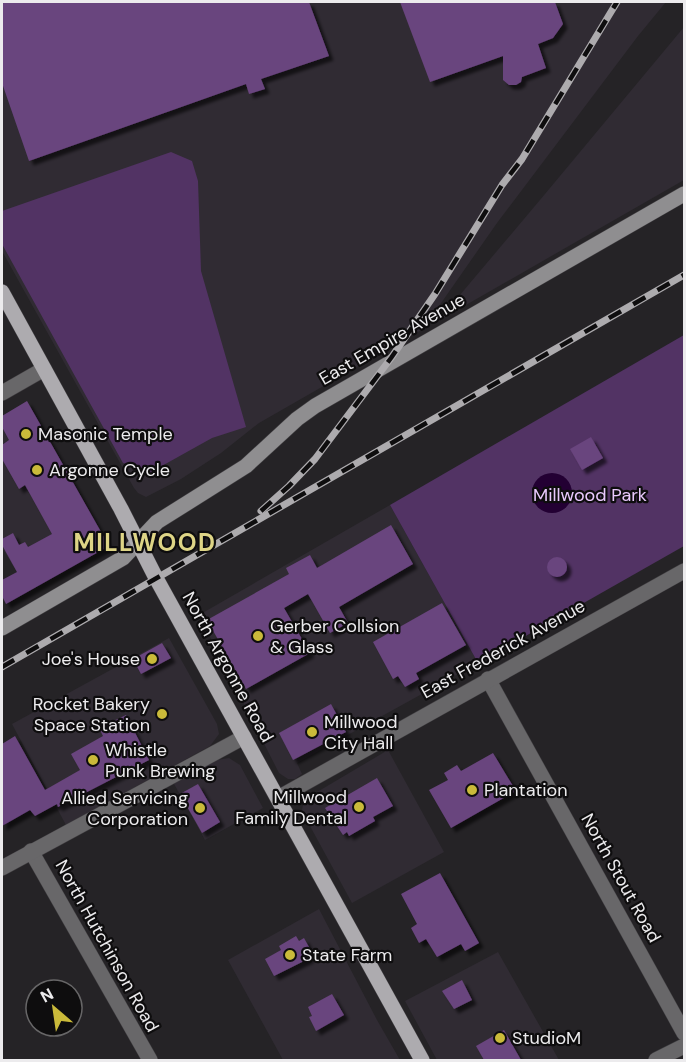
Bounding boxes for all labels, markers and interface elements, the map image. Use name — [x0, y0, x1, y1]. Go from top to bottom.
street label: East Empire Avenue — [315, 287, 469, 391]
place label: Masonic Temple — [38, 422, 173, 446]
marker: Masonic Temple — [19, 427, 33, 441]
place label: Argonne Cycle — [49, 458, 170, 482]
marker: Argonne Cycle — [30, 463, 44, 477]
park label: Millwood Park — [533, 483, 647, 507]
district label: MILLWOOD — [73, 527, 217, 558]
street label: North Argonne Road — [177, 588, 279, 746]
street label: East Frederick Avenue — [417, 594, 589, 704]
place label: Gerber Collsion & Glass — [270, 614, 399, 659]
marker: Gerber Collsion & Glass — [251, 629, 265, 643]
place label: Joe's House — [42, 647, 140, 671]
marker: Joe's House — [145, 652, 159, 666]
place label: Rocket Bakery Space Station — [33, 692, 150, 737]
marker: Rocket Bakery Space Station — [155, 707, 169, 721]
place label: Millwood City Hall — [324, 710, 398, 755]
marker: Millwood City Hall — [305, 725, 319, 739]
place label: Whistle Punk Brewing — [105, 738, 215, 783]
marker: Whistle Punk Brewing — [86, 753, 100, 767]
place label: Plantation — [484, 778, 568, 802]
marker: Plantation — [465, 783, 479, 797]
place label: Millwood Family Dental — [235, 785, 347, 830]
place label: Allied Servicing Corporation — [61, 786, 188, 831]
marker: Millwood Family Dental — [352, 800, 366, 814]
marker: Allied Servicing Corporation — [193, 801, 207, 815]
street label: North Stout Road — [576, 809, 666, 947]
street label: North Hutchinson Road — [50, 856, 164, 1036]
place label: State Farm — [302, 943, 392, 967]
marker: State Farm — [283, 948, 297, 962]
north arrow — [24, 978, 84, 1038]
text: N — [37, 983, 57, 1007]
place label: StudioM — [512, 1026, 581, 1050]
marker: StudioM — [493, 1031, 507, 1045]

